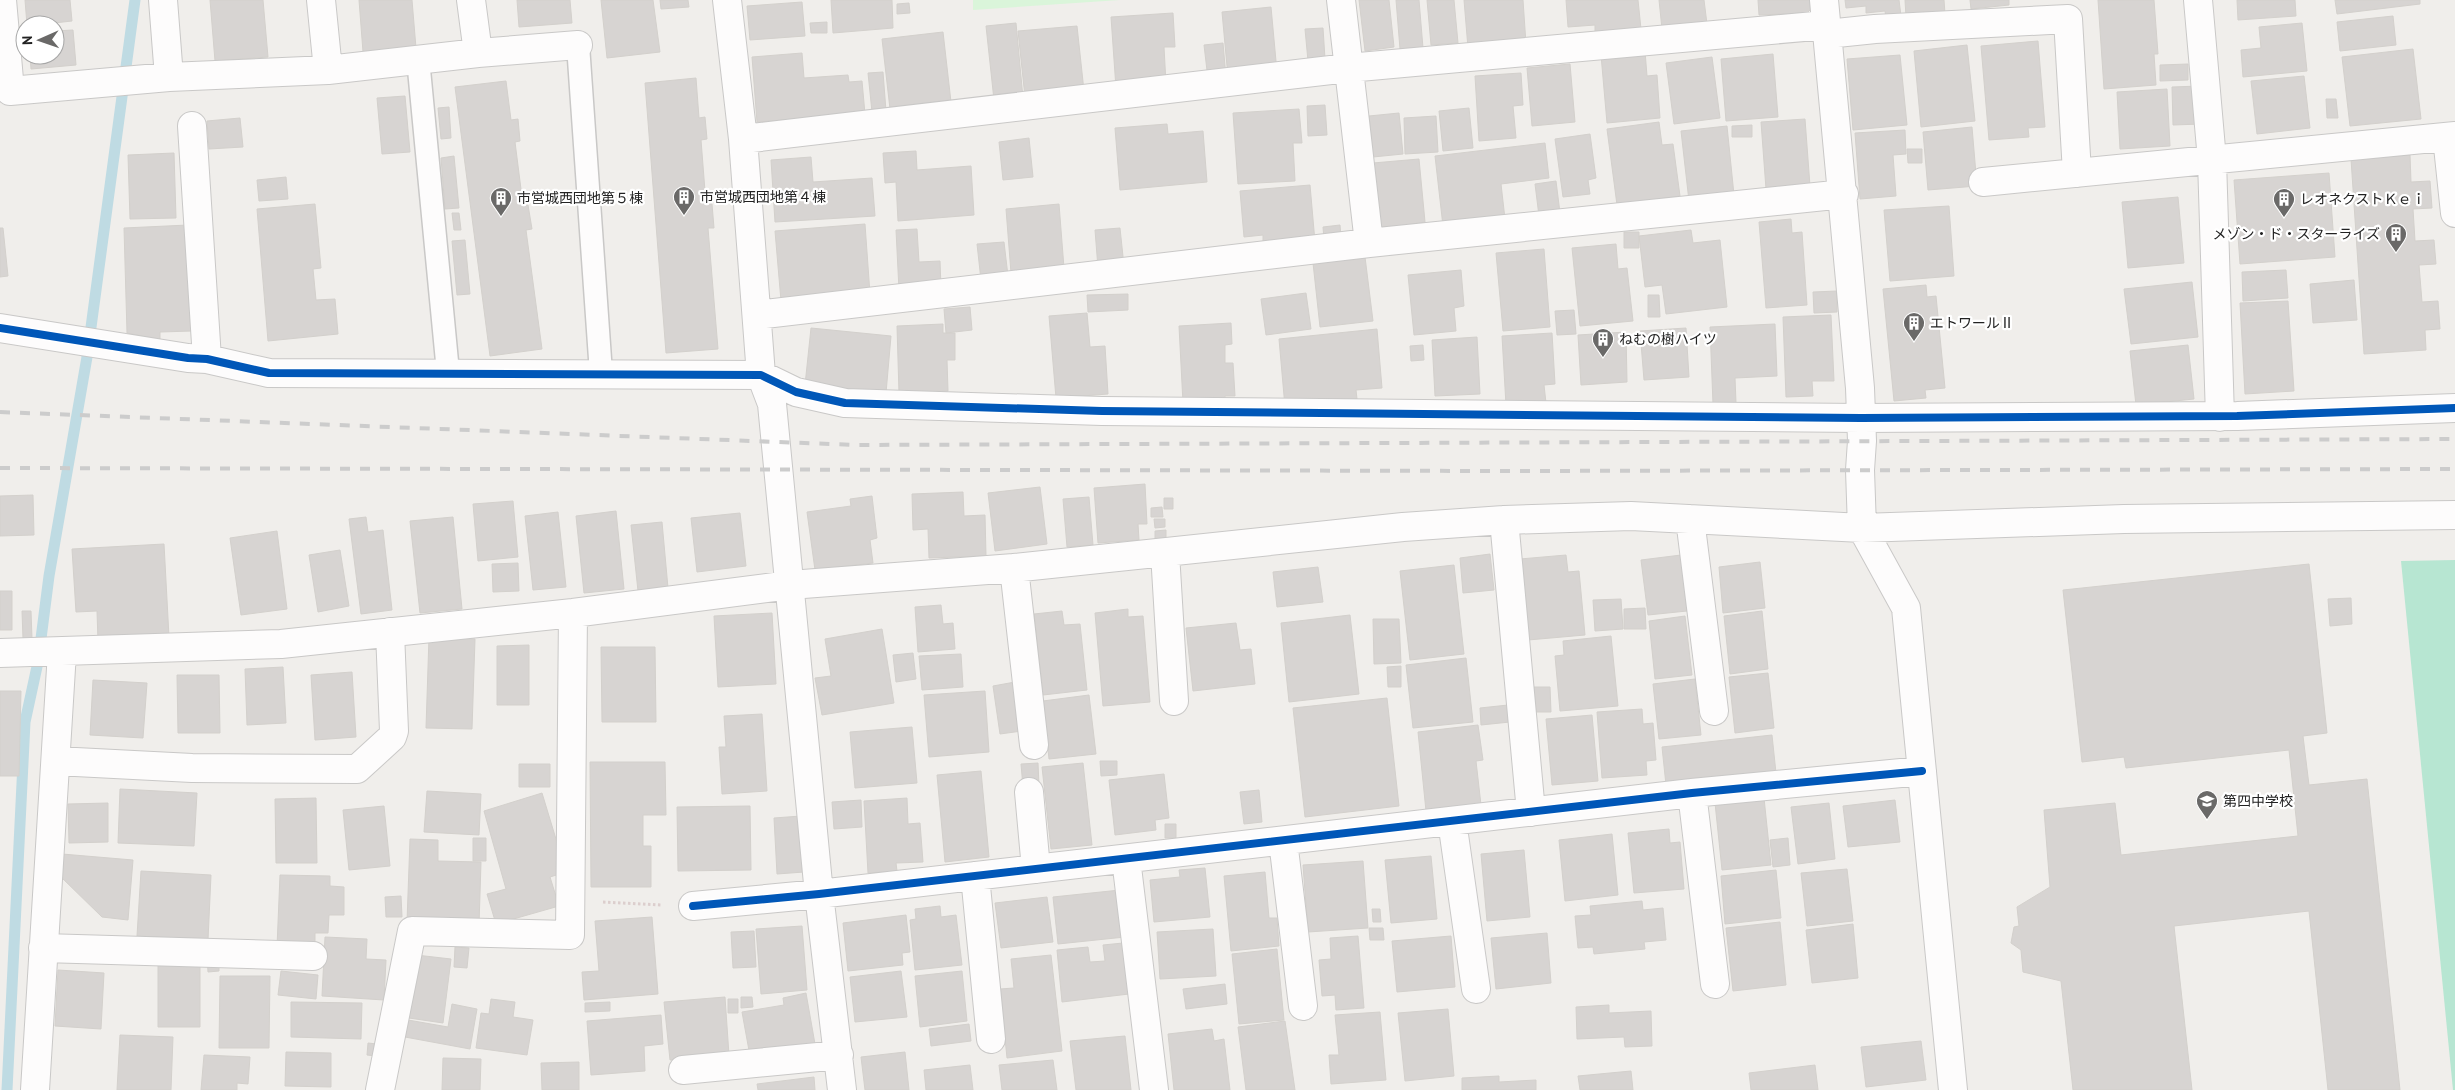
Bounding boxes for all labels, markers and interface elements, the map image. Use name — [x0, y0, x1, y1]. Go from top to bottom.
north arrow — [15, 15, 65, 65]
text: N — [18, 36, 36, 45]
building icon: 市営城西団地第４棟 — [672, 185, 696, 216]
building icon: 市営城西団地第５棟 — [489, 186, 513, 217]
building icon: レオネクストＫｅｉ — [2272, 187, 2296, 218]
place label: 市営城西団地第４棟 — [700, 188, 826, 206]
place label: 市営城西団地第５棟 — [517, 189, 643, 207]
place label: レオネクストＫｅｉ — [2300, 190, 2426, 208]
building icon: メゾン・ド・スターライズ — [2384, 222, 2408, 253]
place label: メゾン・ド・スターライズ — [2212, 225, 2380, 243]
building icon: エトワールⅡ — [1902, 311, 1926, 342]
place label: エトワールⅡ — [1930, 314, 2014, 332]
building icon: ねむの樹ハイツ — [1591, 327, 1615, 358]
place label: ねむの樹ハイツ — [1619, 330, 1717, 348]
school or university icon: 第四中学校 — [2195, 789, 2219, 820]
place label: 第四中学校 — [2223, 792, 2293, 810]

